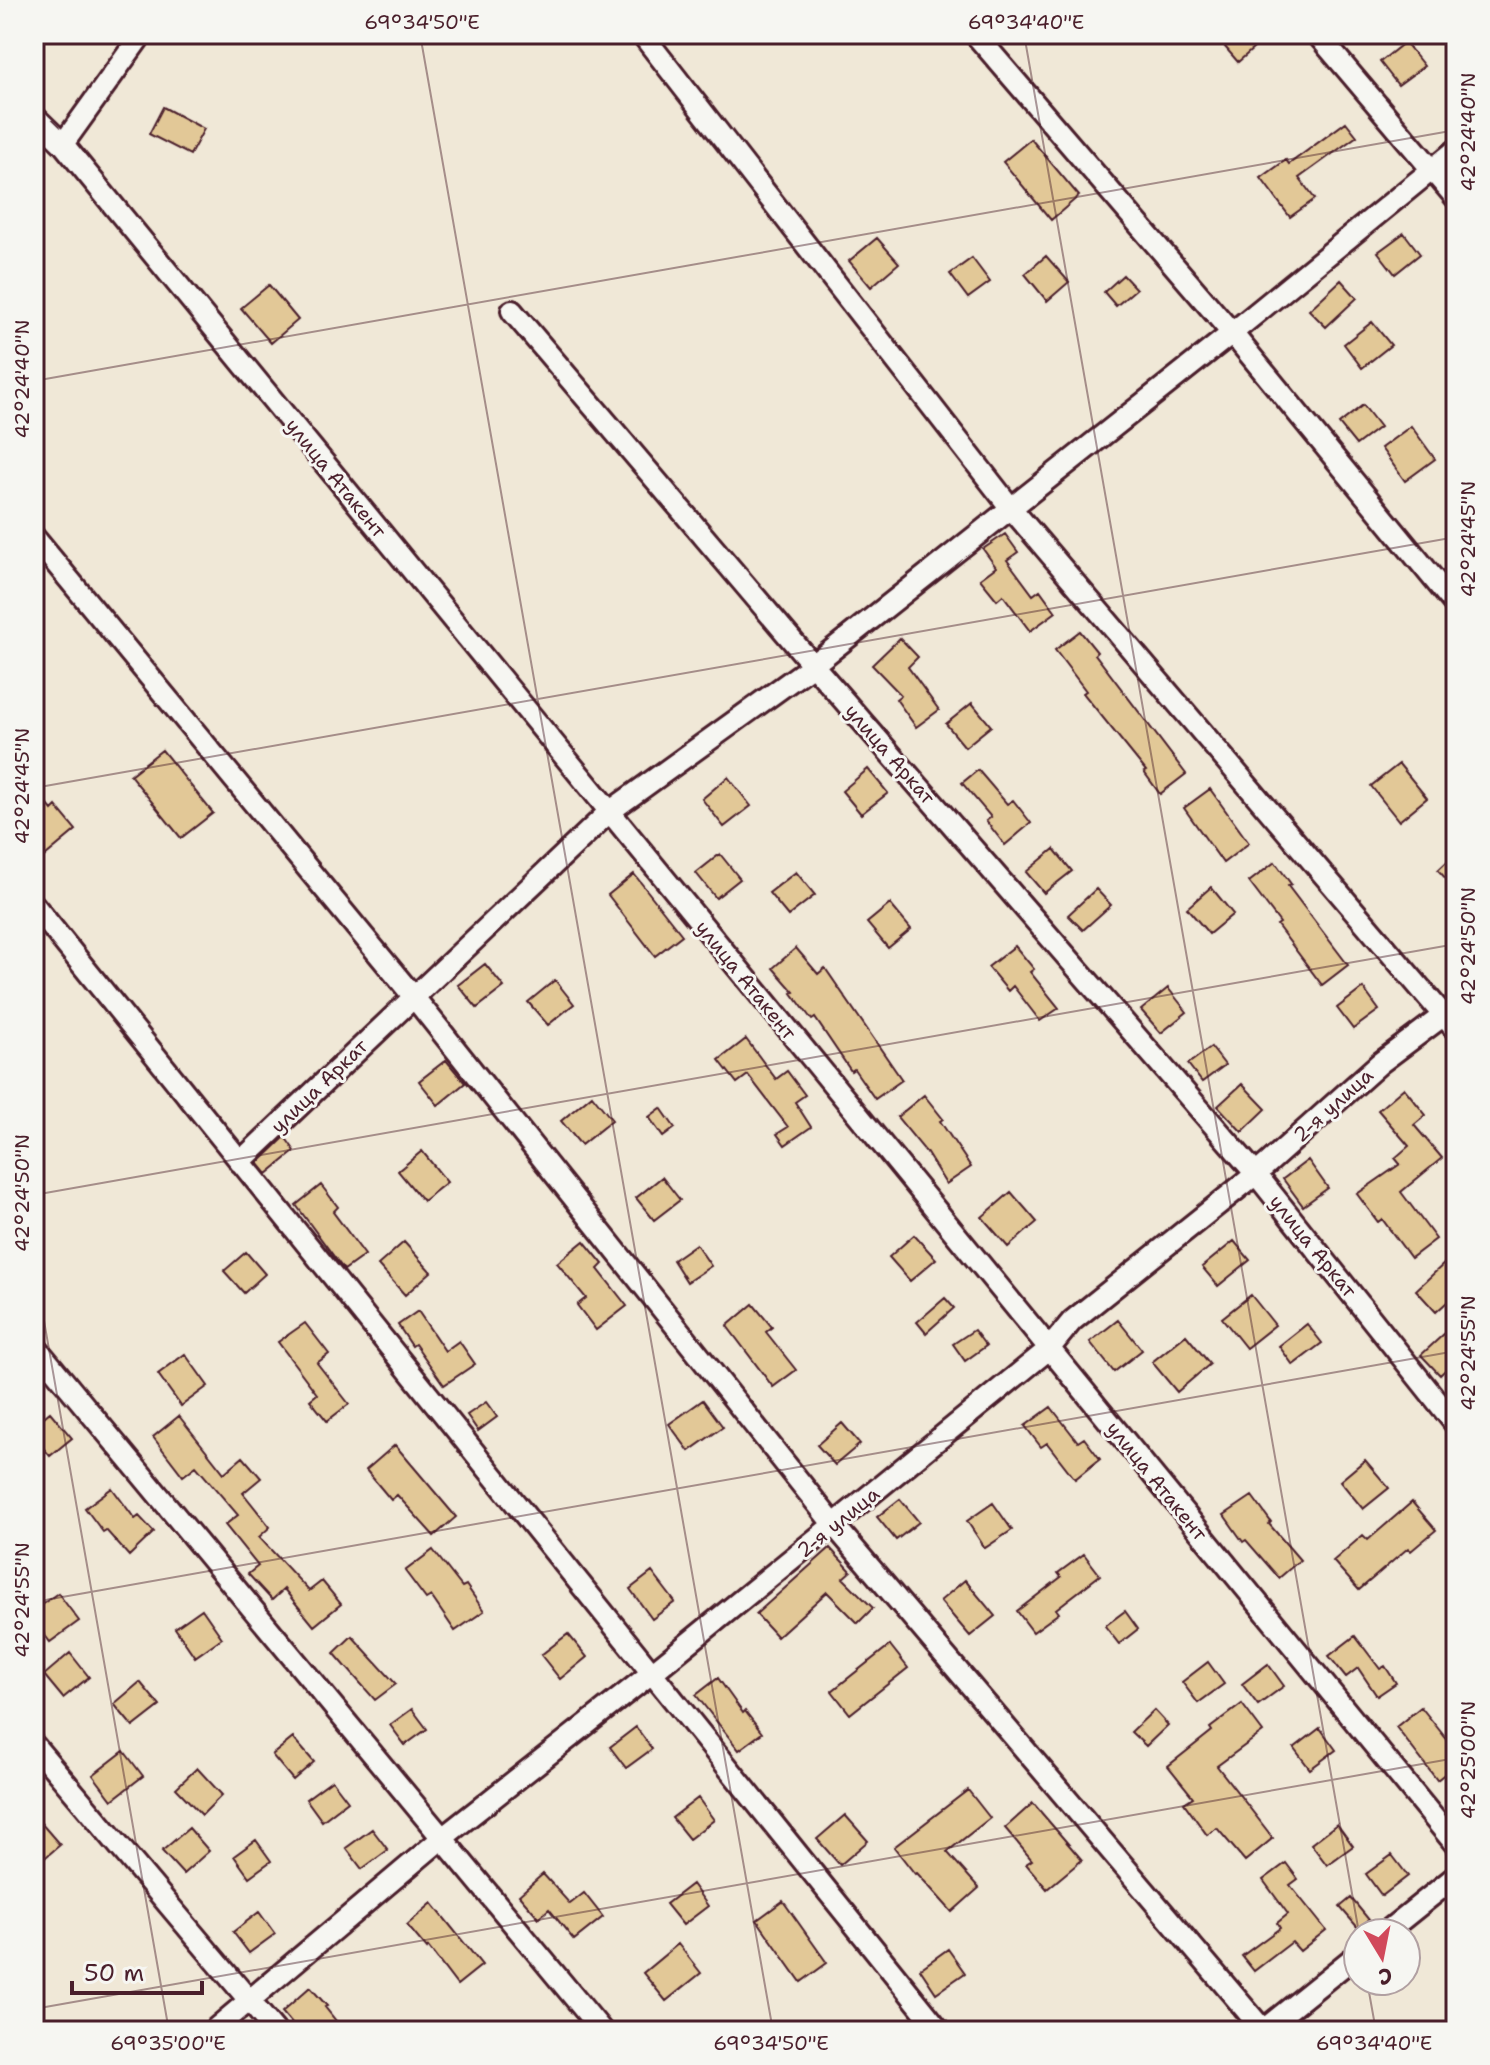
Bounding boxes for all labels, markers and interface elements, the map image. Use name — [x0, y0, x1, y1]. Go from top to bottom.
text: 69°34'50"E — [364, 9, 480, 35]
text: 69°34'40"E — [968, 9, 1084, 35]
text: 42°24'40"N — [1455, 73, 1481, 191]
text: 42°24'40"N — [9, 320, 35, 438]
street label: улица Атакент — [280, 413, 393, 544]
text: 42°24'45"N — [1455, 481, 1481, 597]
street label: улица Аркат — [839, 698, 941, 810]
text: 42°24'45"N — [9, 728, 35, 844]
text: 42°24'50"N — [1455, 887, 1481, 1005]
street label: улица Атакент — [690, 915, 803, 1046]
street label: улица Аркат — [265, 1033, 374, 1139]
street label: 2-я улица — [1288, 1062, 1379, 1148]
text: 42°24'50"N — [9, 1134, 35, 1252]
street label: улица Аркат — [1264, 1189, 1363, 1303]
text: 42°24'55"N — [1455, 1295, 1481, 1411]
street label: улица Атакент — [1101, 1416, 1214, 1547]
street label: 2-я улица — [791, 1480, 885, 1563]
text: 42°24'55"N — [9, 1542, 35, 1658]
text: 42°25'00"N — [1455, 1701, 1481, 1819]
north arrow — [1342, 1917, 1422, 1997]
scale bar — [72, 1945, 202, 1995]
text: 50 m — [84, 1957, 144, 1989]
text: С — [1376, 1961, 1395, 1992]
text: 69°35'00"E — [110, 2030, 226, 2056]
text: 69°34'50"E — [713, 2030, 829, 2056]
text: 69°34'40"E — [1316, 2030, 1432, 2056]

